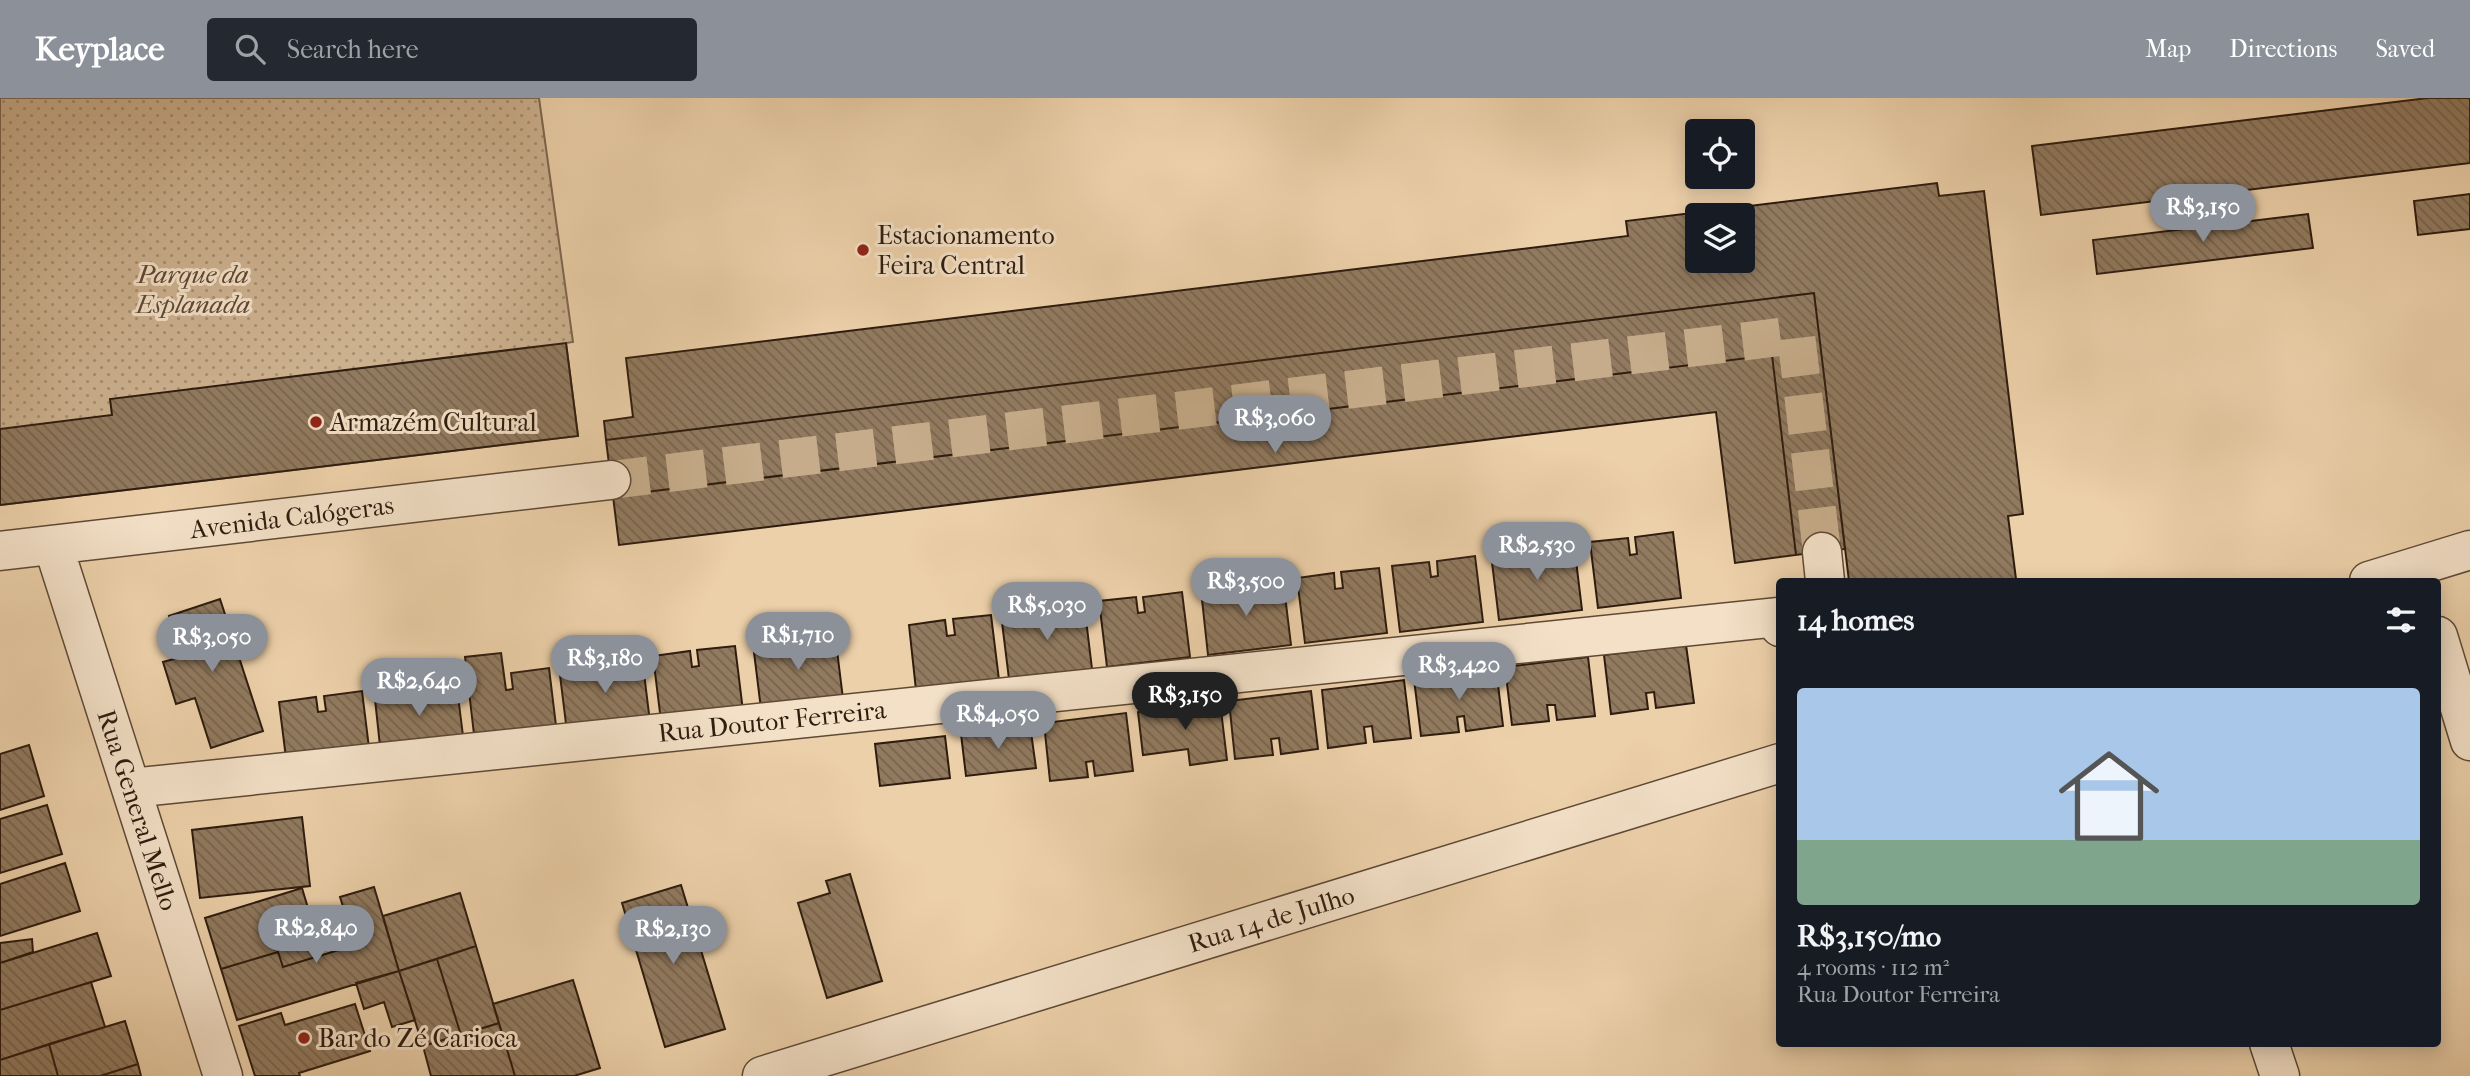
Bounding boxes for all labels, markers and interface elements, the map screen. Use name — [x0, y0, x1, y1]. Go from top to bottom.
search box — [207, 18, 697, 81]
text: Keyplace — [35, 30, 165, 69]
icon: search — [231, 30, 269, 68]
text: Search here — [287, 34, 419, 65]
text: Map — [2145, 35, 2191, 63]
text: Directions — [2229, 35, 2337, 63]
text: Saved — [2375, 35, 2435, 63]
map controls — [1685, 119, 1755, 273]
button: locate — [1685, 119, 1755, 189]
pin: R$3,150 — [2138, 184, 2268, 244]
text: R$3,150 — [2166, 193, 2240, 220]
button: layers — [1685, 203, 1755, 273]
place label: Estacionamento Feira Central — [877, 220, 1055, 281]
marker: Estacionamento Feira Central — [855, 242, 871, 258]
park label: Parque da Esplanada — [134, 259, 250, 320]
pin: R$3,060 — [1210, 396, 1340, 455]
text: R$3,060 — [1234, 404, 1316, 431]
place label: Armazém Cultural — [329, 407, 537, 438]
marker: Armazém Cultural — [308, 414, 324, 430]
street label: Avenida Calógeras — [187, 490, 396, 546]
pin: R$2,530 — [1472, 522, 1602, 582]
text: R$2,530 — [1498, 531, 1576, 558]
pin: R$3,500 — [1181, 559, 1311, 618]
text: R$3,500 — [1207, 567, 1285, 594]
pin: R$5,030 — [982, 582, 1112, 642]
text: R$5,030 — [1008, 591, 1086, 618]
icon: filters — [2382, 601, 2420, 639]
text: 14 homes — [1797, 603, 1914, 638]
pin: R$1,710 — [733, 612, 863, 672]
pin: R$3,050 — [147, 614, 277, 674]
text: R$1,710 — [762, 621, 834, 648]
text: R$3,050 — [173, 623, 251, 650]
pin: R$3,180 — [540, 636, 670, 695]
pin: R$3,420 — [1394, 642, 1524, 702]
text: R$3,180 — [567, 644, 643, 671]
text: R$3,420 — [1418, 651, 1500, 678]
pin: R$2,640 — [354, 658, 484, 718]
text: R$2,640 — [377, 667, 461, 694]
pin: R$3,150 — [1120, 672, 1250, 732]
text: R$3,150 — [1148, 681, 1222, 708]
pin: R$4,050 — [933, 692, 1063, 751]
street label: Rua Doutor Ferreira — [656, 694, 889, 749]
text: R$4,050 — [956, 700, 1040, 727]
street label: Rua General Mello — [90, 706, 185, 914]
icon: home — [2046, 733, 2172, 859]
street label: Rua 14 de Julho — [1184, 879, 1358, 960]
pin: R$2,840 — [251, 906, 381, 965]
pin: R$2,130 — [608, 906, 738, 966]
text: R$2,840 — [274, 914, 358, 941]
text: R$2,130 — [635, 915, 711, 942]
text: R$3,150/mo — [1797, 919, 1941, 954]
text: 4 rooms · 112 m² — [1797, 954, 1949, 981]
text: Rua Doutor Ferreira — [1797, 981, 2000, 1008]
place label: Bar do Zé Carioca — [318, 1023, 518, 1054]
marker: Bar do Zé Carioca — [296, 1030, 312, 1046]

